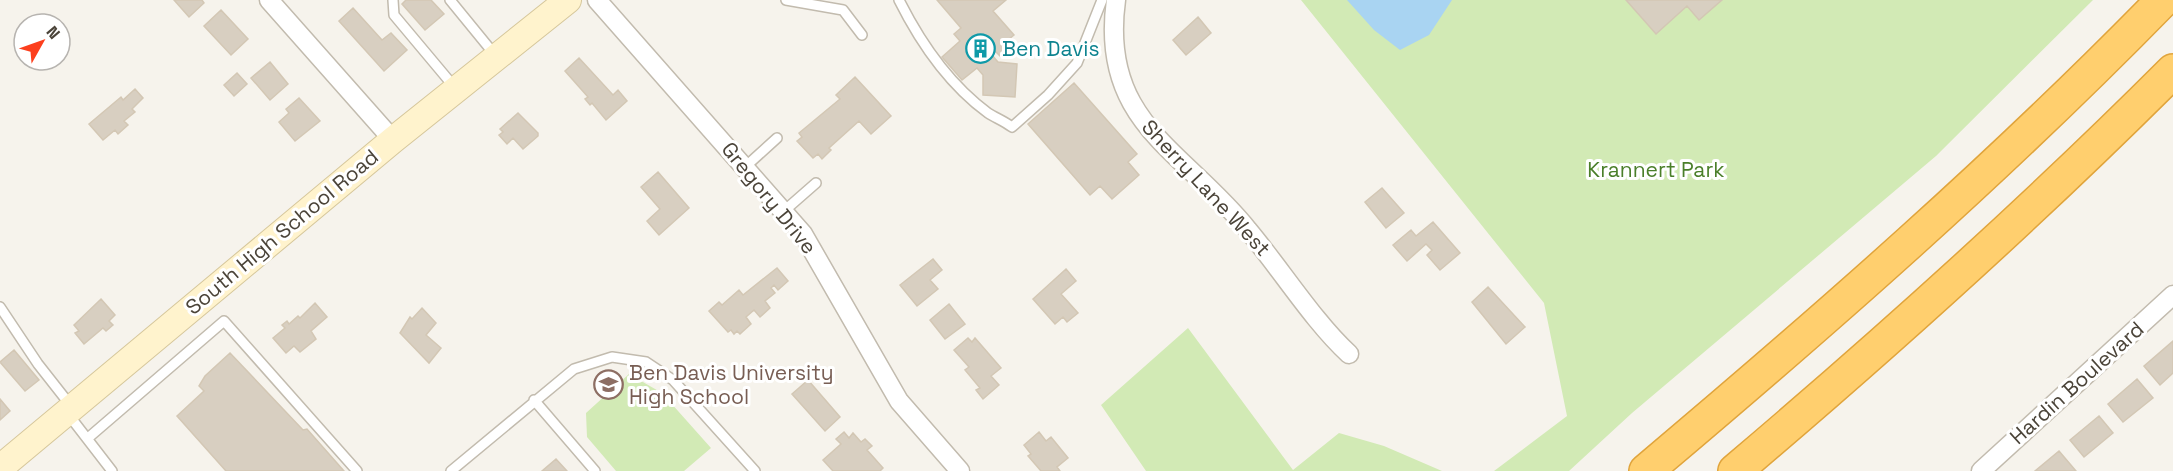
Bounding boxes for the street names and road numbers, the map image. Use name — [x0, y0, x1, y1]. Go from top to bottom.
street label: Sherry Lane West — [1136, 114, 1277, 262]
street label: Gregory Drive — [716, 136, 823, 259]
street label: South High School Road — [180, 143, 384, 320]
street label: Hardin Boulevard — [2004, 315, 2149, 450]

